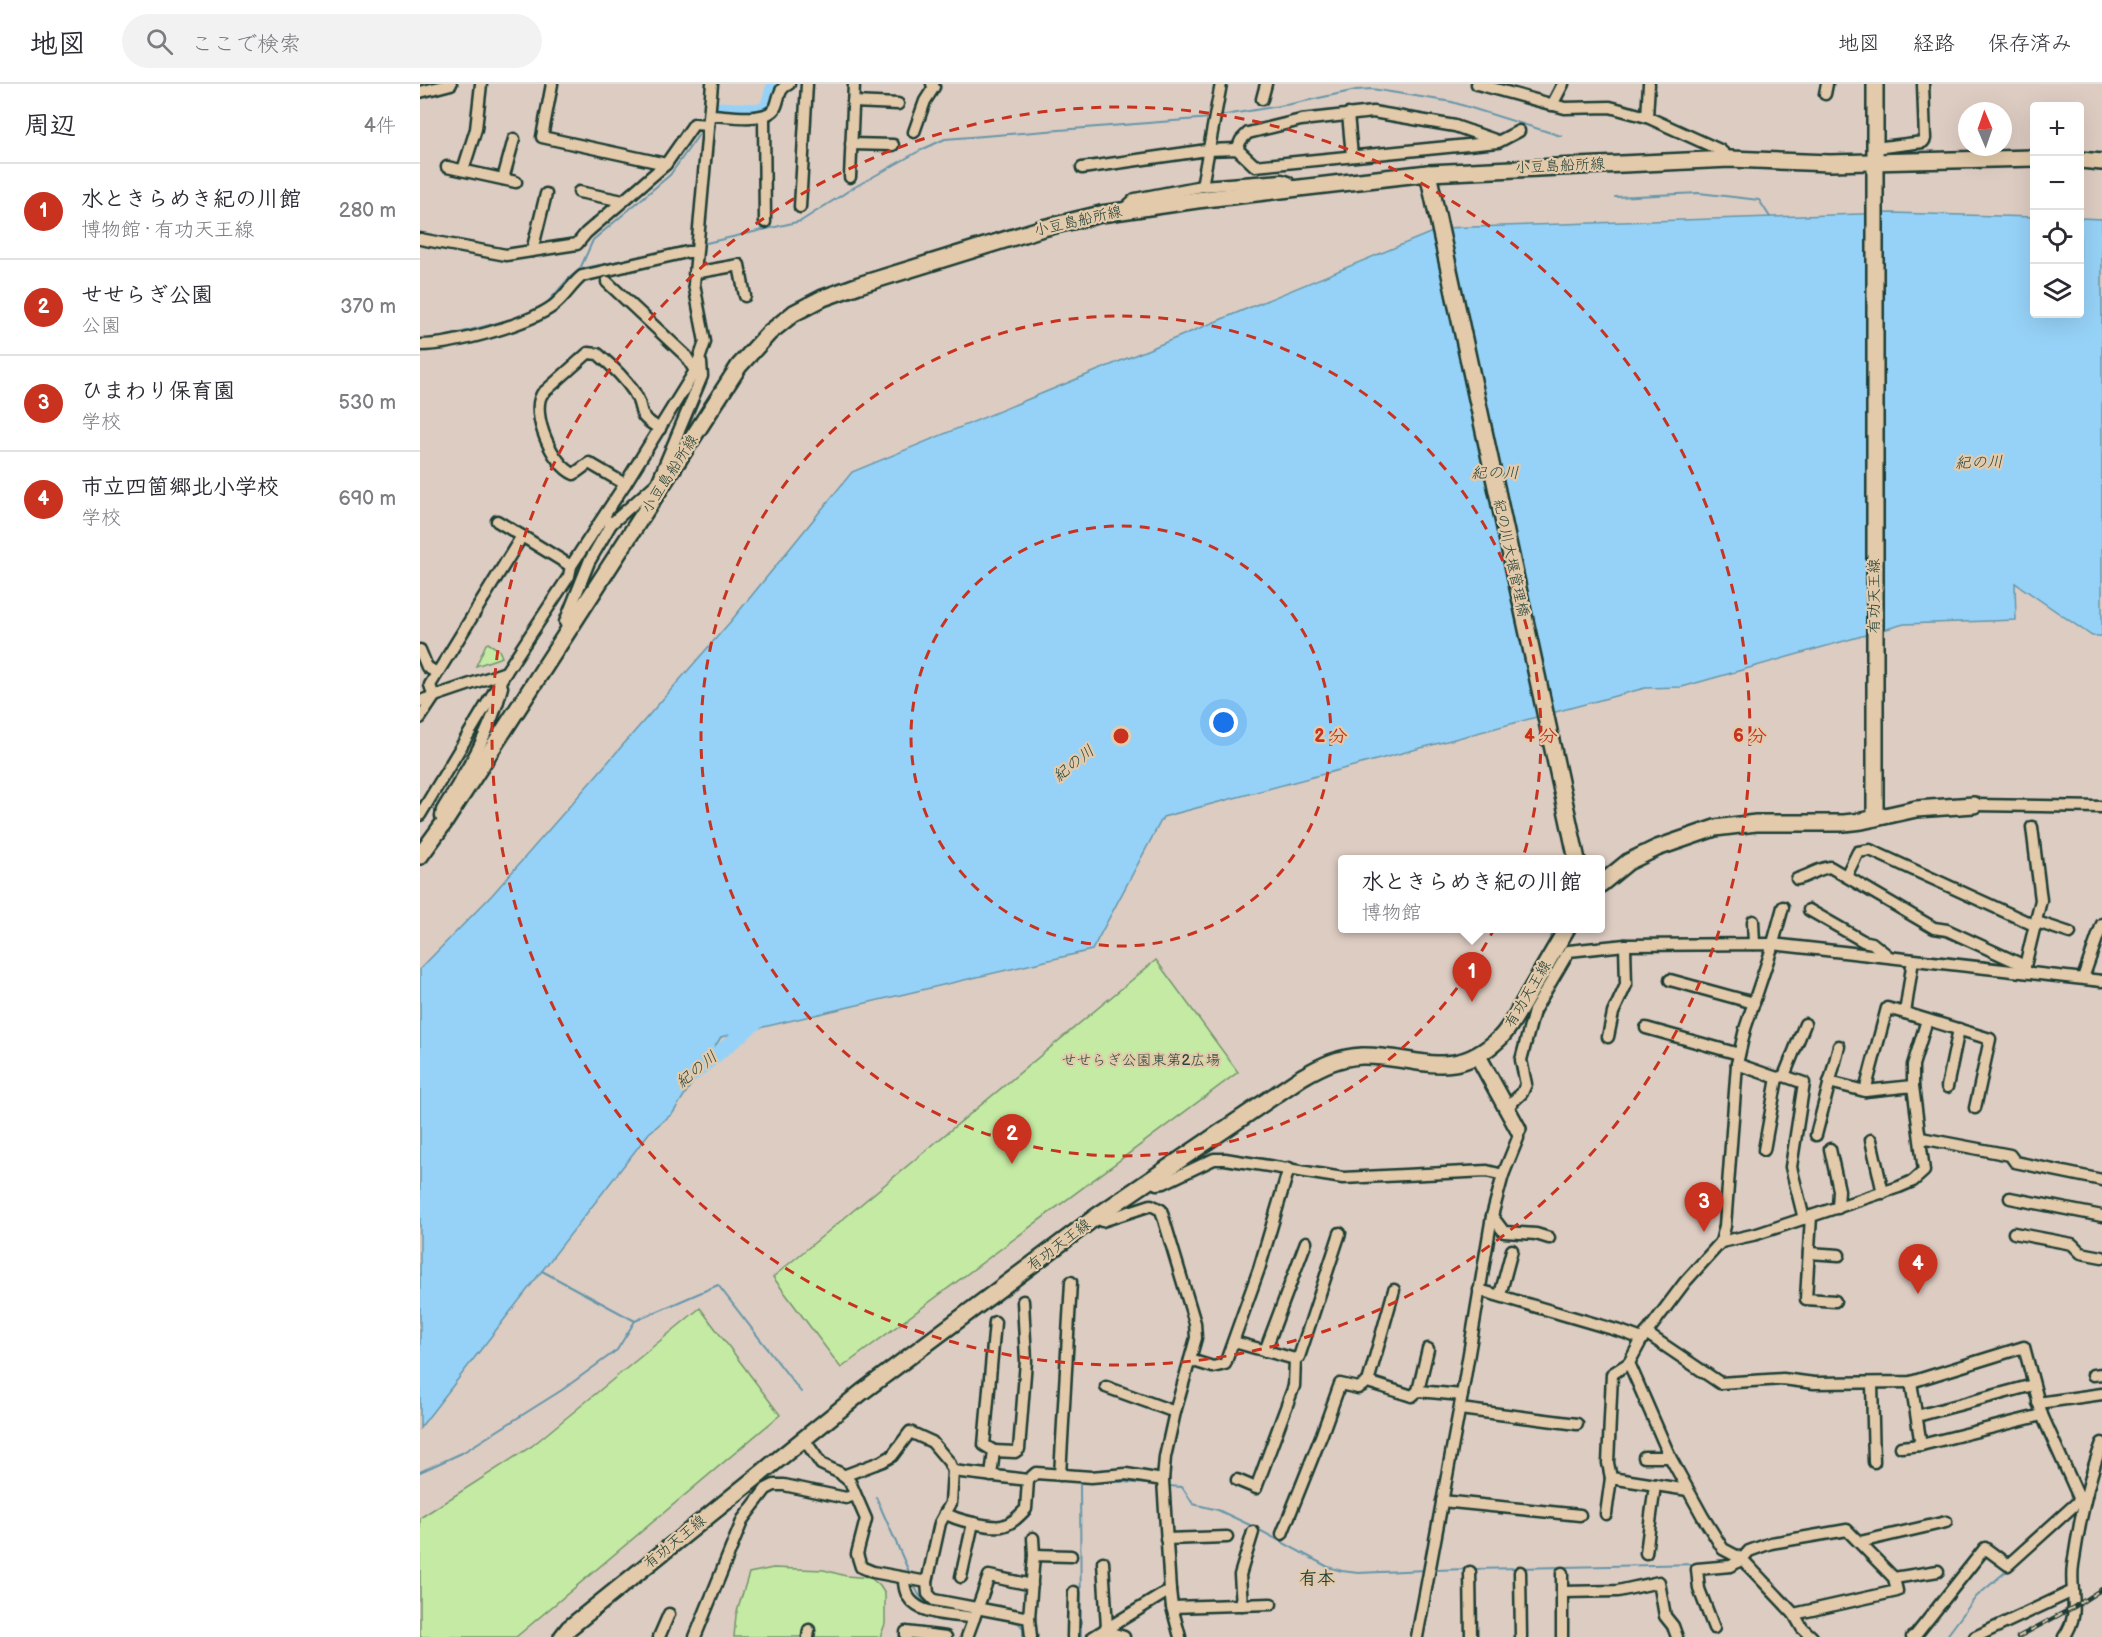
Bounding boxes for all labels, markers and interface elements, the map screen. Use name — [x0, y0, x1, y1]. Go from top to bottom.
search box — [122, 14, 542, 68]
icon: search — [143, 25, 176, 58]
text: 地図 — [30, 28, 86, 61]
text: ここで検索 — [191, 31, 301, 58]
text: 地図 — [1838, 31, 1880, 56]
text: 経路 — [1913, 31, 1955, 56]
text: 保存済み — [1988, 31, 2072, 56]
north arrow — [1958, 102, 2012, 156]
map controls — [2030, 102, 2084, 318]
button: + — [2030, 102, 2084, 156]
text: 周辺 — [24, 111, 76, 142]
text: 4件 — [364, 114, 396, 138]
street label: 小豆島船所線 — [1515, 154, 1605, 178]
button: − — [2030, 156, 2084, 210]
text: 水ときらめき紀の川館 — [81, 186, 301, 213]
text: 1 — [39, 199, 48, 223]
text: 280 m — [339, 199, 396, 223]
street label: 小豆島船所線 — [1032, 202, 1124, 240]
button: locate — [2030, 210, 2084, 264]
text: 博物館 · 有功天王線 — [81, 218, 254, 242]
button: layers — [2030, 264, 2084, 318]
text: せせらぎ公園 — [81, 282, 213, 309]
text: 2 — [38, 295, 49, 319]
text: 370 m — [340, 295, 396, 319]
text: 公園 — [81, 314, 121, 338]
text: ひまわり保育園 — [81, 378, 235, 405]
text: 3 — [38, 391, 49, 415]
text: 530 m — [339, 391, 396, 415]
text: 学校 — [81, 410, 121, 434]
street label: 小豆島船所線 — [638, 431, 702, 517]
water label: 紀の川 — [1955, 453, 2003, 473]
water label: 紀の川 — [1471, 464, 1519, 483]
text: 市立四箇郷北小学校 — [81, 474, 279, 501]
text: 4 — [38, 487, 49, 511]
text: 690 m — [339, 487, 396, 511]
street label: 紀の川大堰管理橋 — [1489, 497, 1533, 619]
text: 学校 — [81, 506, 121, 530]
street label: 有功天王線 — [1865, 558, 1884, 634]
your location — [1209, 708, 1238, 737]
centre of rings — [1111, 726, 1131, 746]
text: 2 分 — [1314, 726, 1348, 747]
text: 4 分 — [1524, 726, 1558, 747]
text: 6 分 — [1733, 726, 1767, 747]
water label: 紀の川 — [1049, 742, 1099, 786]
popup — [1338, 855, 1605, 933]
text: 水ときらめき紀の川館 — [1361, 869, 1582, 896]
text: 博物館 — [1361, 901, 1421, 925]
pin: 1 — [1452, 952, 1492, 1002]
street label: 有功天王線 — [1501, 957, 1555, 1031]
water label: 紀の川 — [672, 1048, 722, 1092]
park label: せせらぎ公園東第2広場 — [1062, 1051, 1220, 1070]
pin: 2 — [992, 1114, 1032, 1164]
pin: 3 — [1684, 1182, 1724, 1232]
street label: 有功天王線 — [1023, 1215, 1095, 1275]
pin: 4 — [1898, 1244, 1938, 1294]
street label: 有功天王線 — [640, 1511, 710, 1573]
district label: 有本 — [1299, 1568, 1335, 1589]

